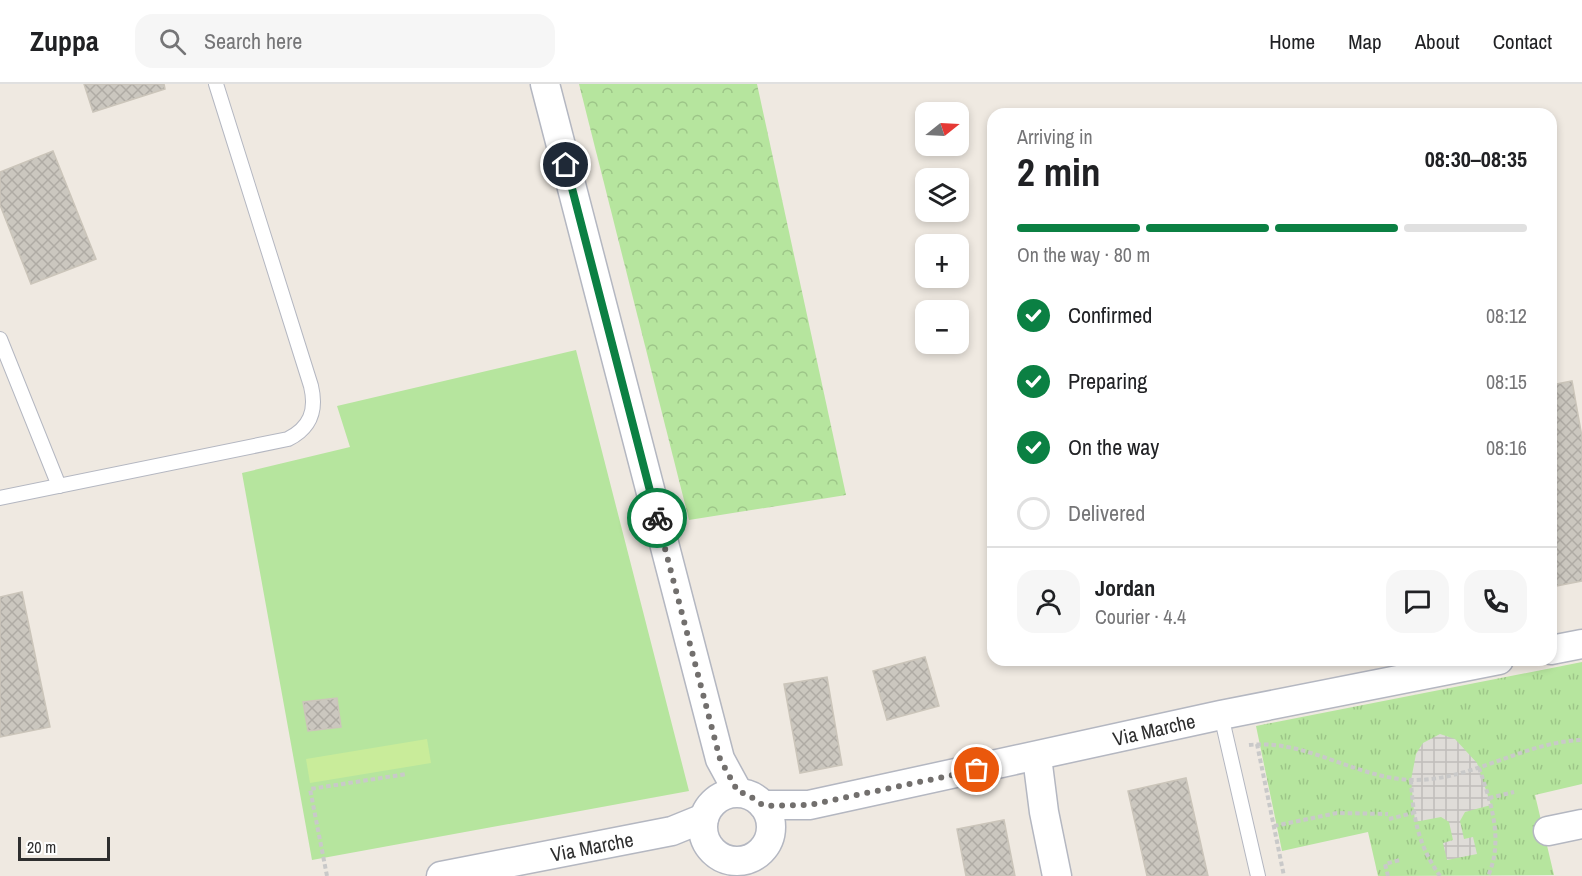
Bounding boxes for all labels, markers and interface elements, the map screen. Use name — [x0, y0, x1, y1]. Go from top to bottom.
search box — [135, 14, 555, 68]
text: Zuppa — [30, 22, 99, 60]
icon: search — [156, 25, 189, 58]
text: Search here — [204, 26, 302, 56]
text: Home — [1269, 27, 1315, 56]
text: Map — [1348, 27, 1382, 56]
text: About — [1415, 27, 1460, 56]
text: Contact — [1493, 27, 1552, 56]
north arrow — [915, 102, 969, 156]
map controls — [915, 102, 969, 354]
text: Arriving in — [1017, 123, 1093, 150]
pin — [540, 139, 591, 190]
text: 08:30–08:35 — [1425, 144, 1527, 174]
text: 2 min — [1017, 146, 1101, 198]
icon: home — [549, 148, 582, 181]
button: layers — [915, 168, 969, 222]
button: + — [915, 234, 969, 288]
text: On the way · 80 m — [1017, 241, 1150, 268]
icon: check — [1017, 299, 1050, 332]
button: − — [915, 300, 969, 354]
text: Confirmed — [1068, 300, 1152, 330]
text: 08:12 — [1486, 302, 1527, 329]
icon: check — [1017, 365, 1050, 398]
text: Preparing — [1068, 366, 1147, 396]
text: 08:15 — [1486, 368, 1527, 395]
icon: check — [1017, 431, 1050, 464]
text: On the way — [1068, 432, 1159, 462]
text: 08:16 — [1486, 434, 1527, 461]
courier — [627, 488, 687, 548]
text: Delivered — [1068, 498, 1145, 528]
icon: bike — [641, 502, 674, 535]
button: person — [1017, 570, 1080, 633]
button: chat — [1386, 570, 1449, 633]
button: phone — [1464, 570, 1527, 633]
text: Jordan — [1095, 573, 1155, 603]
text: Courier · 4.4 — [1095, 603, 1186, 630]
street label: Via Marche — [1110, 707, 1198, 752]
pin — [951, 744, 1002, 795]
icon: bag — [960, 753, 993, 786]
street label: Via Marche — [548, 825, 636, 868]
scale bar — [18, 834, 110, 862]
text: 20 m — [27, 836, 56, 858]

